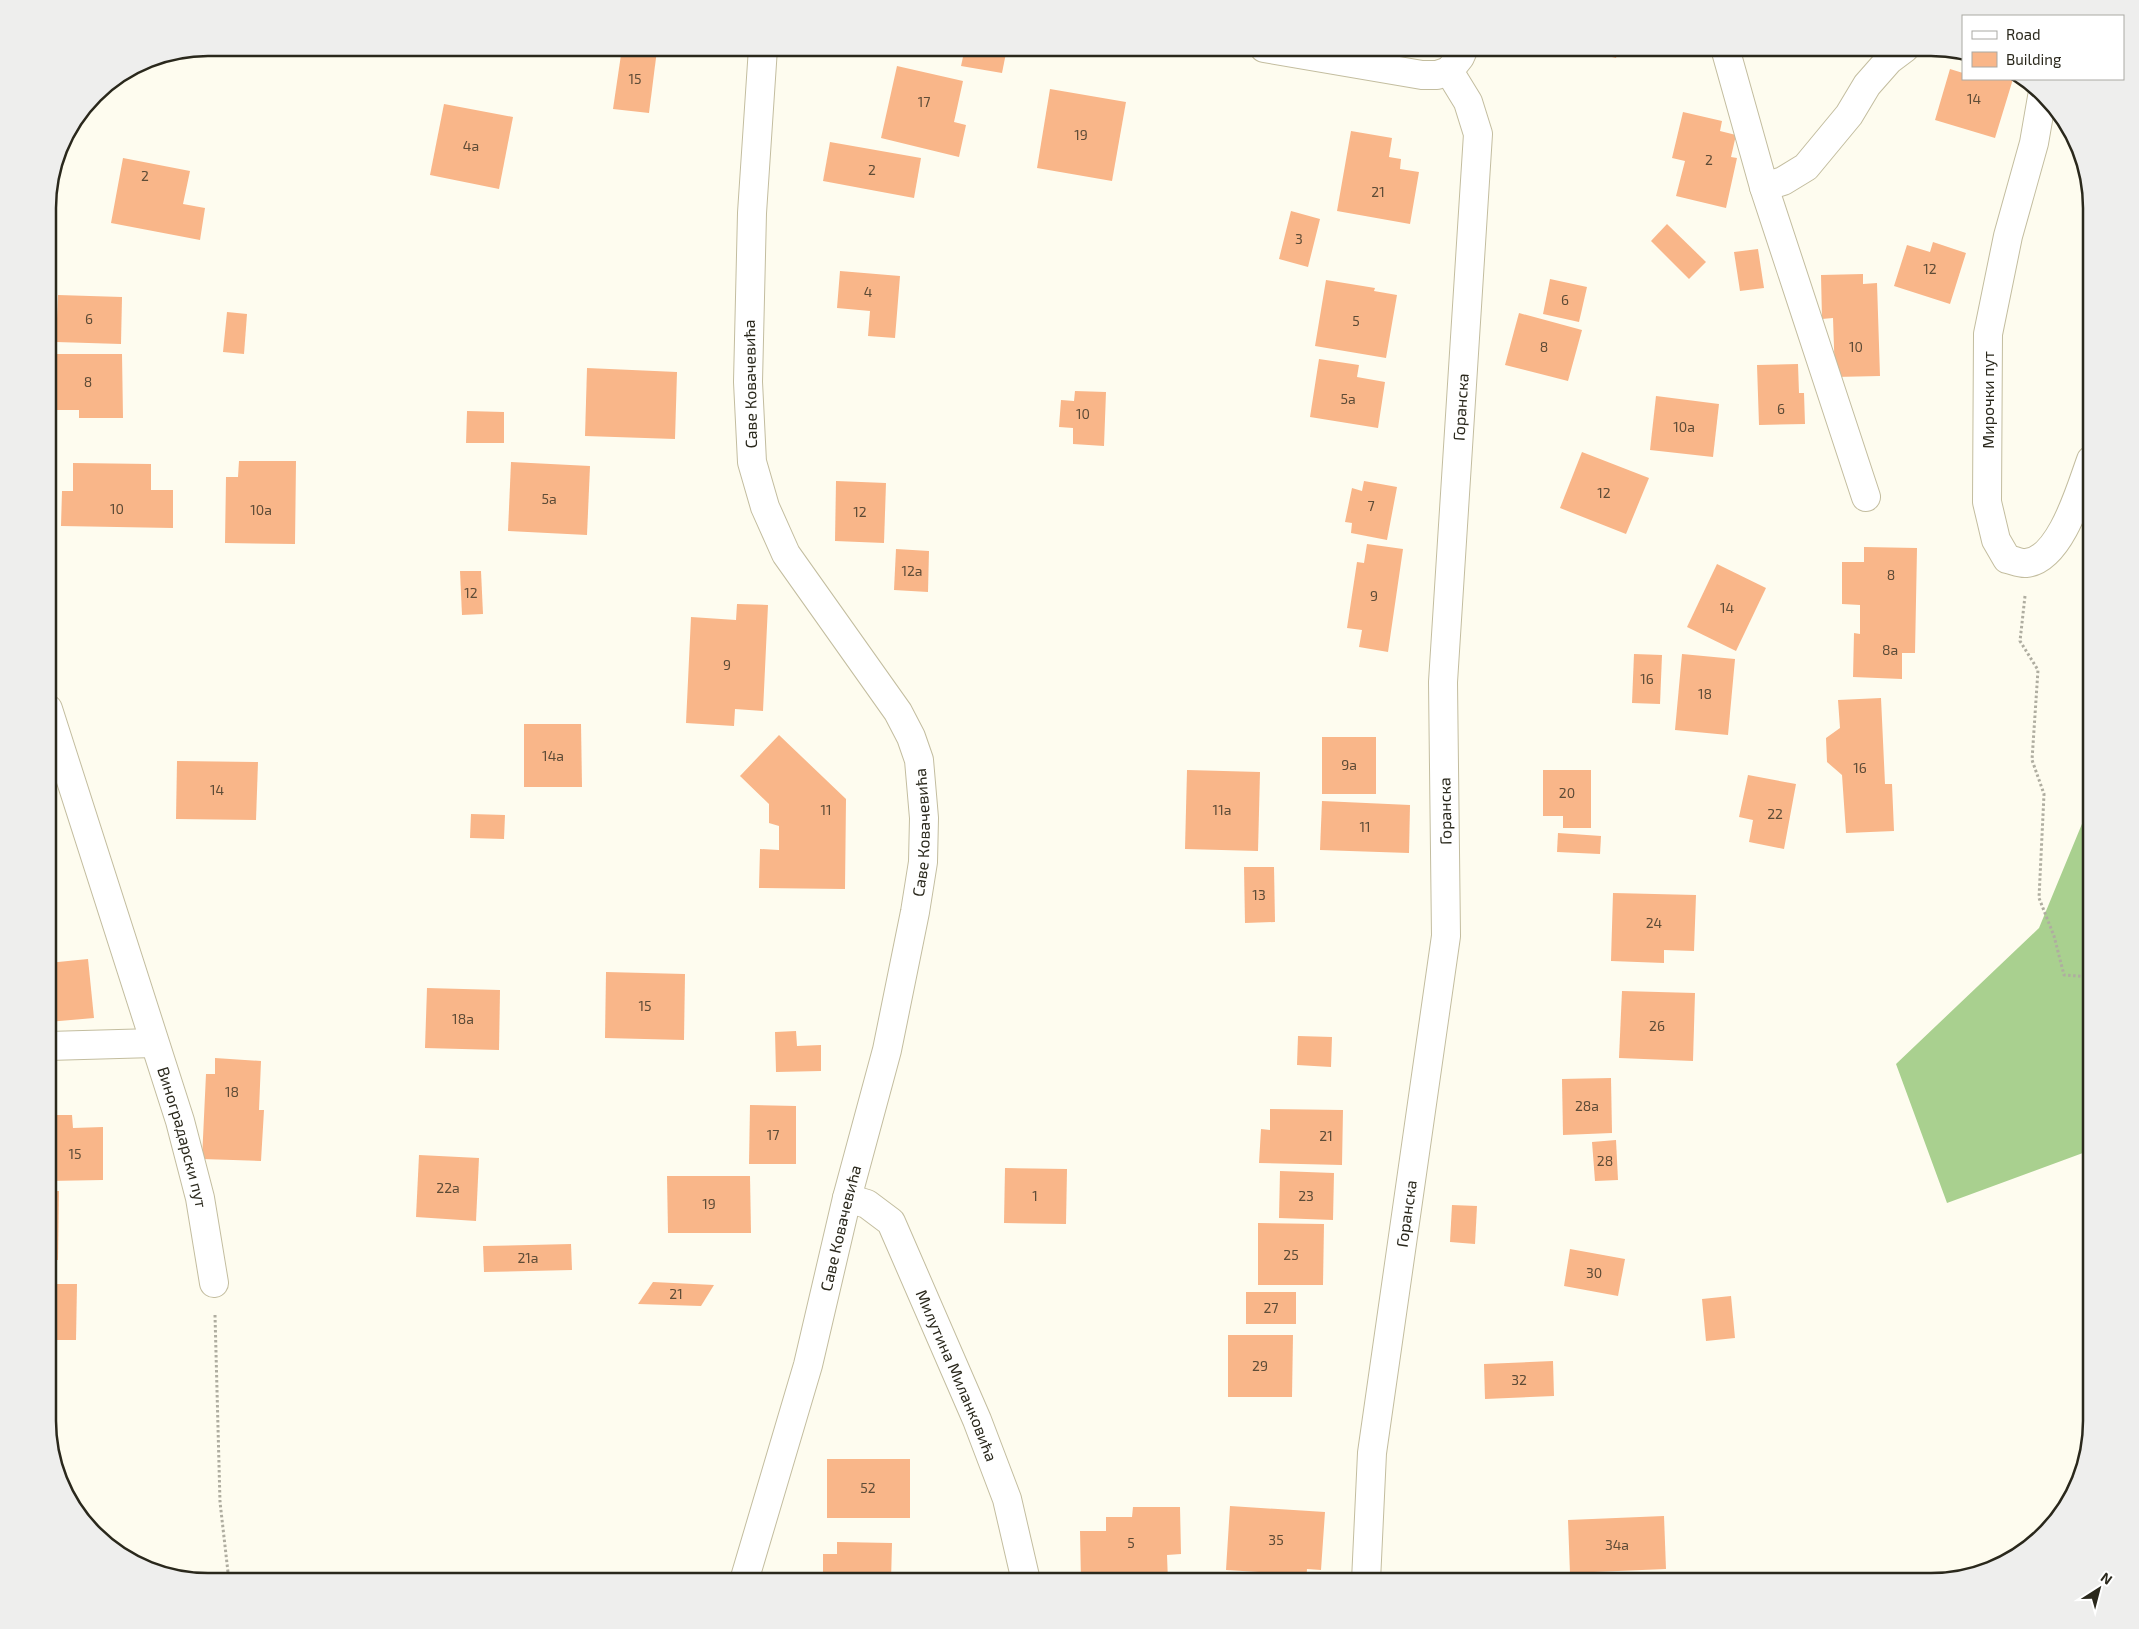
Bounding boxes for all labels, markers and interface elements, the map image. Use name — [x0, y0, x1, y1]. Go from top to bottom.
legend — [1962, 15, 2124, 80]
text: Road — [2006, 25, 2041, 43]
text: Building — [2006, 50, 2062, 68]
house number: 15 — [628, 70, 642, 87]
house number: 14 — [1967, 90, 1981, 107]
house number: 17 — [918, 93, 930, 110]
house number: 19 — [1074, 126, 1088, 143]
house number: 4a — [463, 137, 479, 154]
house number: 2 — [1705, 151, 1713, 168]
house number: 2 — [868, 161, 876, 178]
house number: 2 — [141, 167, 149, 184]
house number: 21 — [1371, 183, 1385, 200]
house number: 3 — [1295, 230, 1303, 247]
house number: 12 — [1923, 260, 1937, 277]
house number: 4 — [864, 283, 872, 300]
house number: 6 — [1561, 291, 1569, 308]
house number: 6 — [85, 310, 93, 327]
house number: 5 — [1352, 312, 1360, 329]
street label: Саве Ковачевића — [739, 319, 760, 449]
house number: 8 — [1540, 338, 1548, 355]
house number: 10 — [1849, 338, 1863, 355]
street label: Мирочки пут — [1978, 351, 1998, 449]
house number: 8 — [84, 373, 92, 390]
street label: Горанска — [1448, 373, 1472, 441]
house number: 5a — [1340, 390, 1356, 407]
house number: 6 — [1777, 400, 1785, 417]
house number: 10 — [1076, 405, 1090, 422]
house number: 10a — [1673, 418, 1695, 435]
house number: 12 — [1597, 484, 1611, 501]
house number: 5a — [541, 490, 557, 507]
house number: 7 — [1367, 497, 1375, 514]
house number: 10 — [110, 500, 124, 517]
house number: 10a — [250, 501, 272, 518]
house number: 12 — [853, 503, 867, 520]
house number: 12a — [901, 562, 923, 579]
house number: 8 — [1887, 566, 1895, 583]
house number: 12 — [464, 584, 478, 601]
house number: 9 — [1370, 587, 1378, 604]
house number: 14 — [1720, 599, 1734, 616]
house number: 8a — [1882, 641, 1898, 658]
house number: 9 — [723, 656, 731, 673]
house number: 16 — [1640, 670, 1654, 687]
house number: 18 — [1698, 685, 1712, 702]
house number: 14a — [542, 747, 564, 764]
house number: 9a — [1341, 756, 1357, 773]
house number: 16 — [1853, 759, 1867, 776]
street label: Саве Ковачевића — [908, 767, 933, 898]
street label: Горанска — [1434, 777, 1455, 845]
house number: 14 — [210, 781, 224, 798]
house number: 20 — [1559, 784, 1575, 801]
house number: 11 — [820, 801, 832, 818]
house number: 11a — [1213, 801, 1231, 818]
house number: 22 — [1767, 805, 1783, 822]
house number: 11 — [1359, 818, 1371, 835]
house number: 13 — [1252, 886, 1266, 903]
house number: 24 — [1646, 914, 1662, 931]
house number: 15 — [638, 997, 652, 1014]
house number: 18a — [452, 1010, 474, 1027]
house number: 26 — [1649, 1017, 1665, 1034]
street label: Виноградарски пут — [154, 1064, 211, 1209]
house number: 18 — [225, 1083, 239, 1100]
house number: 28a — [1575, 1097, 1599, 1114]
house number: 17 — [767, 1126, 779, 1143]
house number: 21 — [1319, 1127, 1333, 1144]
house number: 15 — [68, 1145, 82, 1162]
house number: 28 — [1597, 1152, 1613, 1169]
street label: Саве Ковачевића — [816, 1163, 864, 1293]
house number: 22a — [436, 1179, 460, 1196]
street label: Горанска — [1392, 1179, 1420, 1248]
house number: 1 — [1032, 1187, 1038, 1204]
house number: 23 — [1298, 1187, 1314, 1204]
house number: 19 — [702, 1195, 716, 1212]
house number: 25 — [1283, 1246, 1299, 1263]
house number: 21a — [517, 1249, 539, 1266]
house number: 30 — [1586, 1264, 1602, 1281]
house number: 21 — [669, 1285, 683, 1302]
street label: Милутина Миланковића — [913, 1287, 1002, 1464]
house number: 27 — [1263, 1299, 1279, 1316]
house number: 29 — [1252, 1357, 1268, 1374]
house number: 32 — [1511, 1371, 1527, 1388]
house number: 52 — [860, 1479, 876, 1496]
house number: 35 — [1268, 1531, 1284, 1548]
house number: 5 — [1127, 1534, 1135, 1551]
house number: 34a — [1605, 1536, 1629, 1553]
north arrow — [2074, 1564, 2124, 1614]
text: N — [2098, 1568, 2116, 1588]

